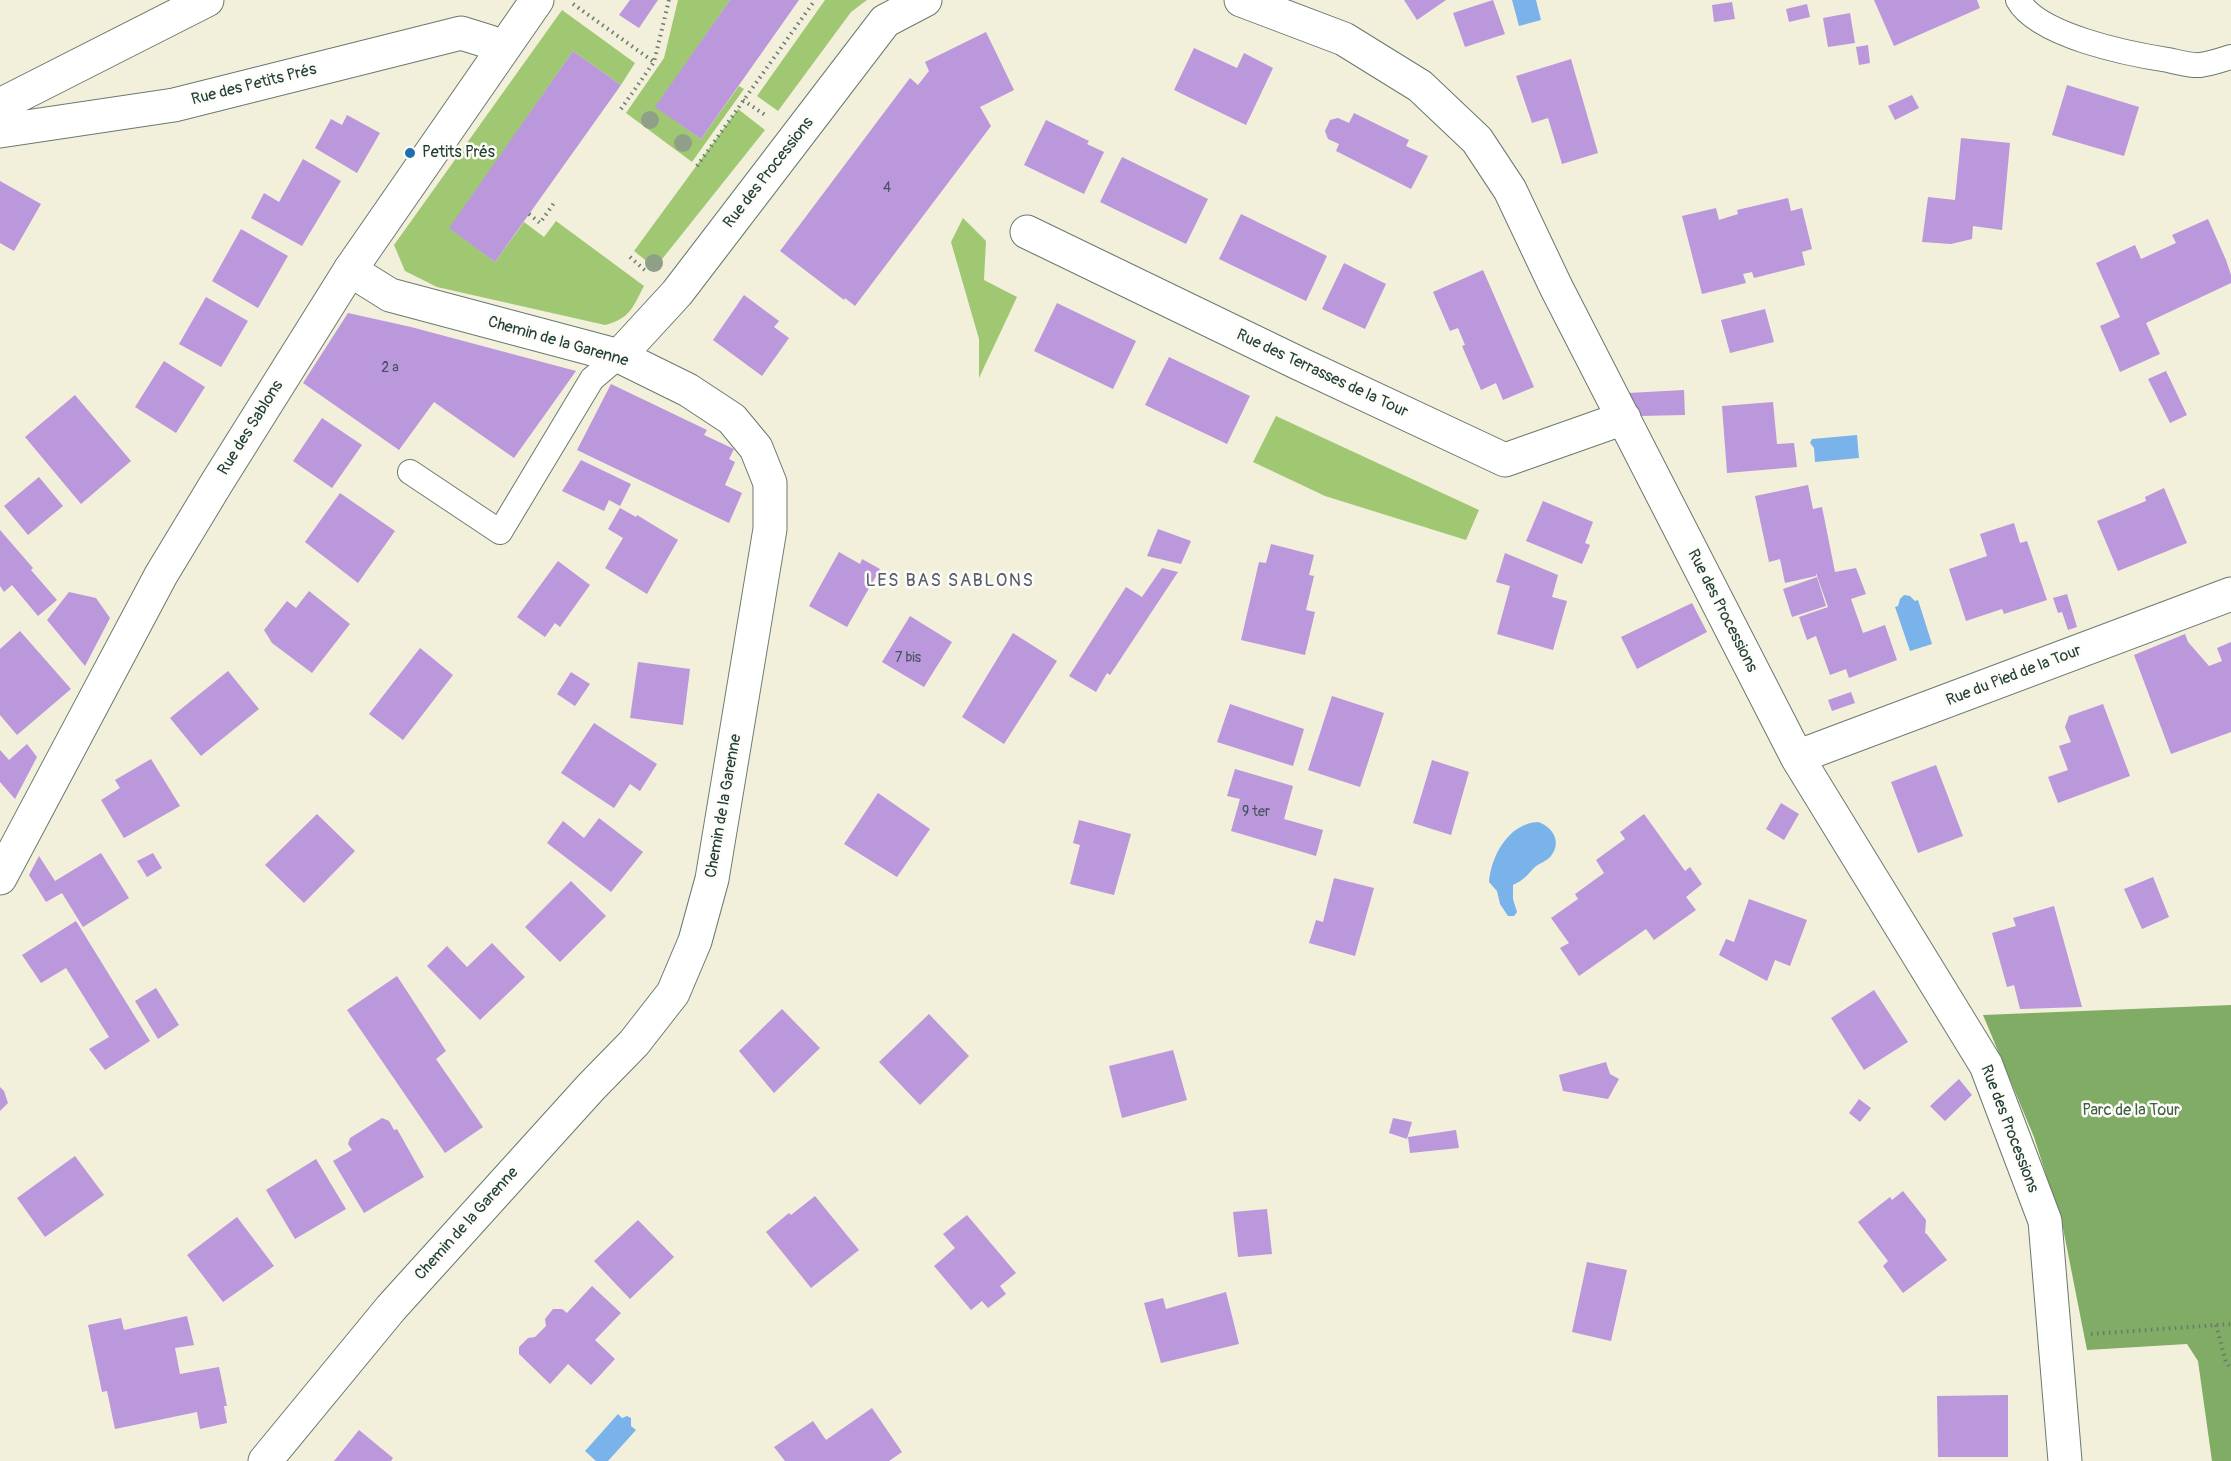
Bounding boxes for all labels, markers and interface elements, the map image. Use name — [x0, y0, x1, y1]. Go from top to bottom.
street label: Rue des Petits Prés — [190, 60, 318, 110]
street label: Rue des Processions — [720, 114, 818, 232]
place label: Petits Prés — [422, 143, 495, 163]
marker: Petits Prés — [403, 146, 417, 160]
house number: 4 — [883, 180, 891, 196]
street label: Chemin de la Garenne — [485, 313, 631, 371]
street label: Rue des Terrasses de la Tour — [1233, 326, 1411, 422]
house number: 2 a — [381, 360, 399, 376]
street label: Rue des Sablons — [214, 377, 288, 479]
street label: Rue des Processions — [1683, 546, 1761, 676]
district label: LES BAS SABLONS — [866, 570, 1034, 592]
street label: Rue du Pied de la Tour — [1944, 641, 2084, 711]
house number: 7 bis — [895, 650, 921, 666]
street label: Chemin de la Garenne — [702, 733, 746, 879]
house number: 9 ter — [1242, 804, 1270, 820]
street label: Rue des Processions — [1976, 1062, 2042, 1196]
park label: Parc de la Tour — [2082, 1101, 2180, 1121]
street label: Chemin de la Garenne — [411, 1163, 523, 1285]

